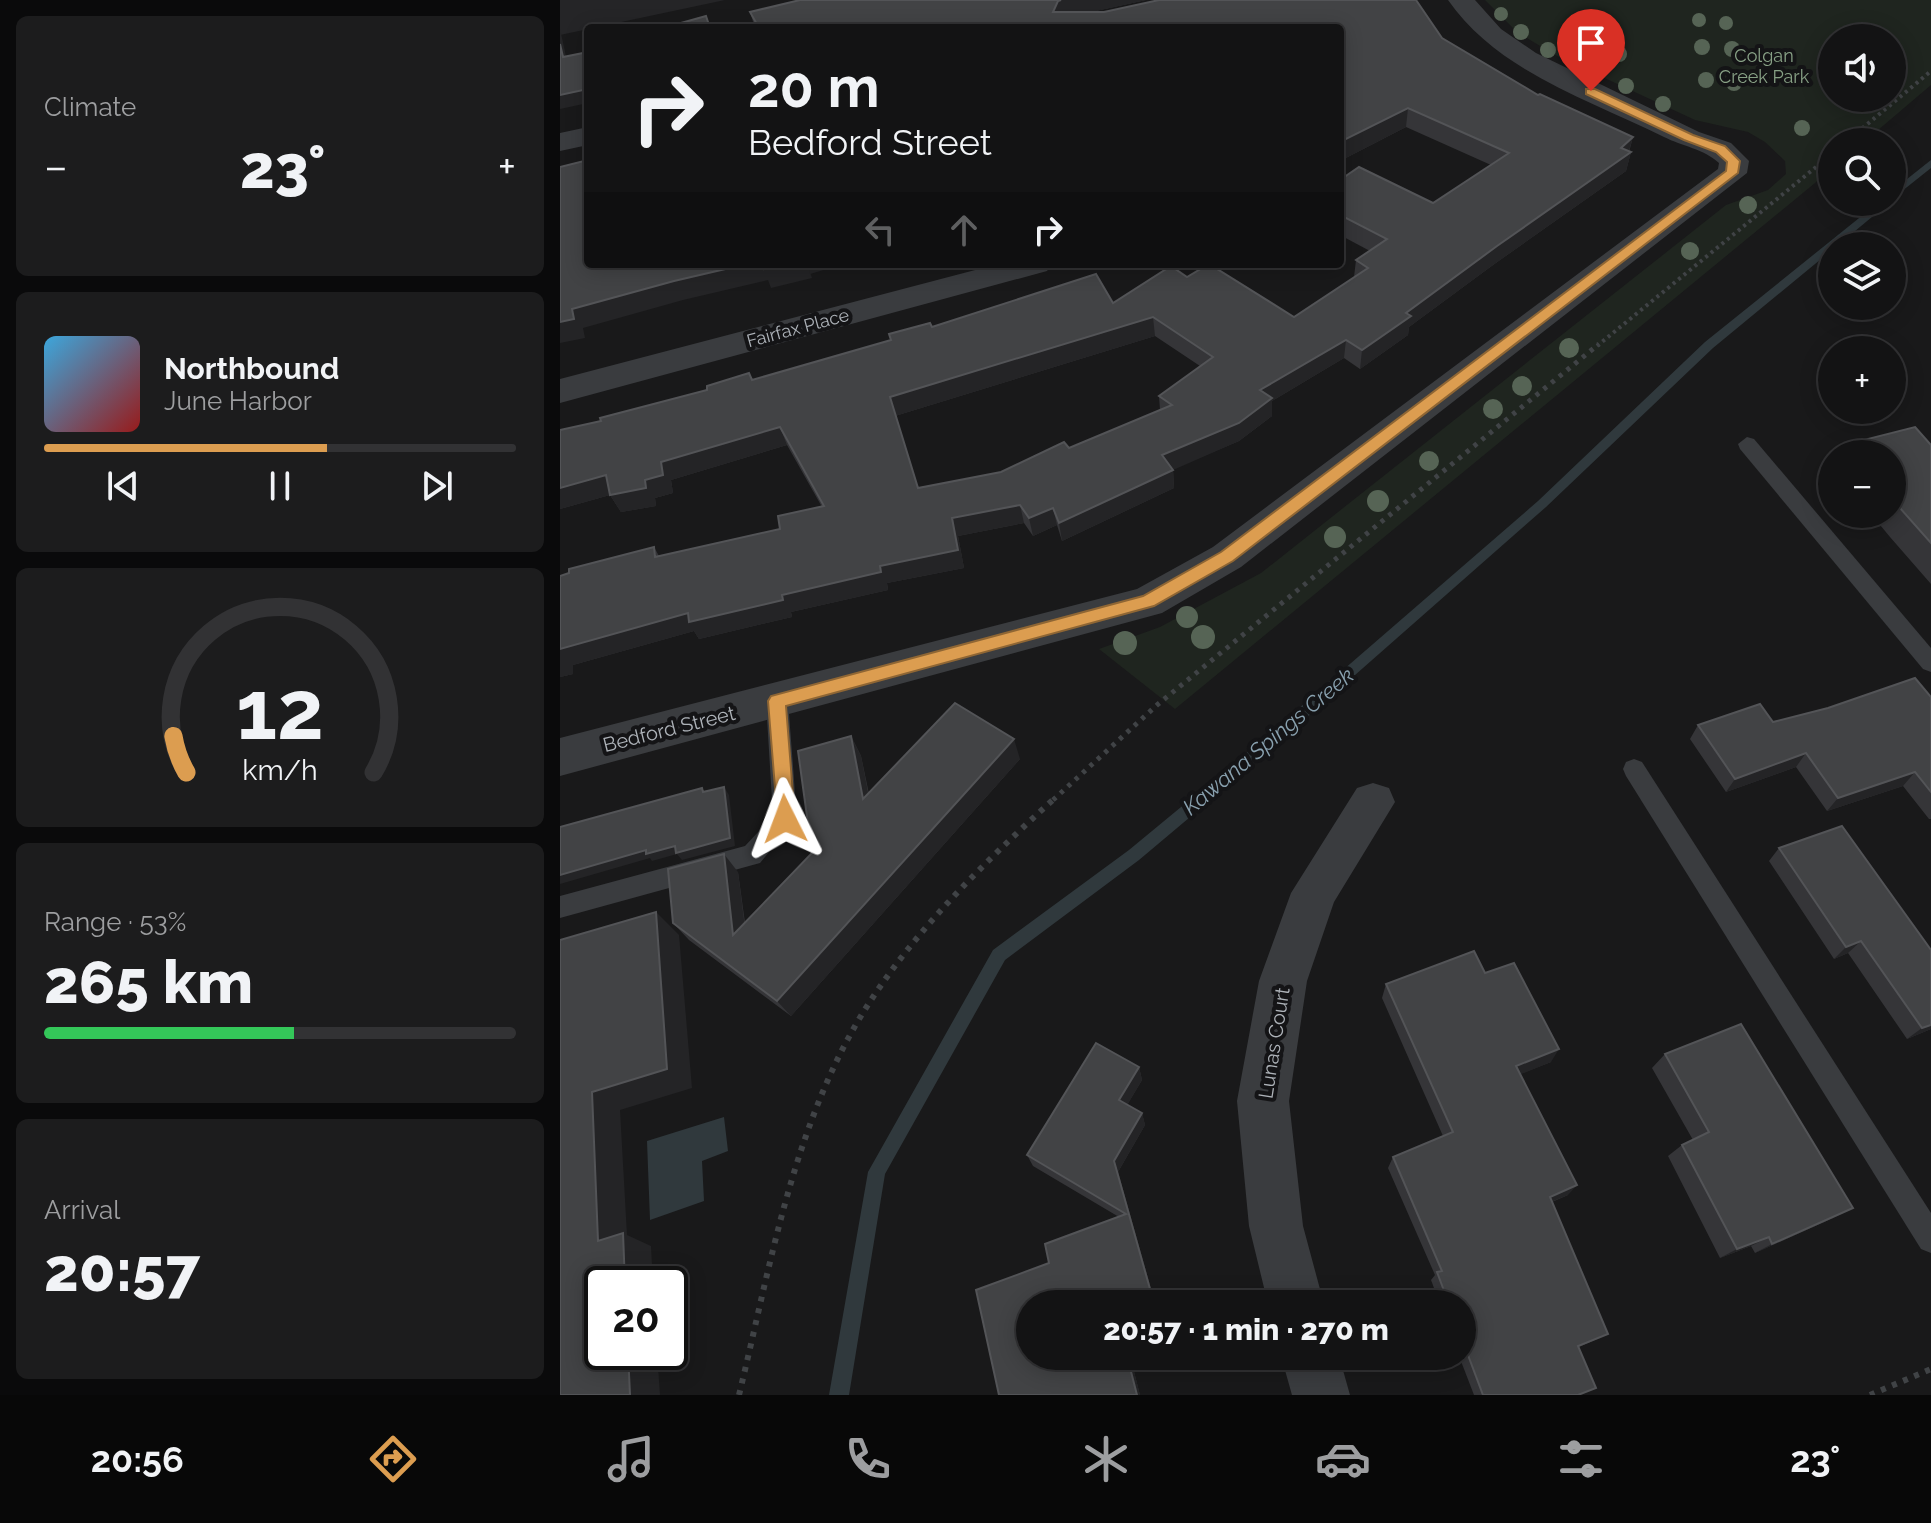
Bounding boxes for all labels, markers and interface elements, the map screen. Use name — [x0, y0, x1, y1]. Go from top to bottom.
pin — [1557, 9, 1625, 91]
icon: arrive — [1569, 21, 1613, 65]
map controls — [1818, 24, 1906, 528]
button: sound — [1818, 24, 1906, 112]
park label: Colgan Creek Park — [1719, 45, 1810, 87]
text: 20 m — [748, 54, 880, 120]
icon: right — [616, 56, 720, 160]
text: Climate — [44, 92, 136, 122]
text: Bedford Street — [748, 121, 992, 163]
button: search — [1818, 128, 1906, 216]
text: 23° — [240, 132, 326, 202]
text: − — [44, 141, 68, 192]
text: + — [498, 141, 516, 192]
icon: left — [858, 208, 902, 252]
icon: ahead — [942, 208, 986, 252]
icon: right — [1026, 208, 1070, 252]
button: layers — [1818, 232, 1906, 320]
street label: Fairfax Place — [744, 304, 852, 351]
button: + — [1818, 336, 1906, 424]
text: Northbound — [164, 351, 339, 386]
text: June Harbor — [164, 386, 312, 416]
button: − — [1818, 440, 1906, 528]
icon: previous — [101, 464, 145, 508]
icon: pause — [258, 464, 302, 508]
icon: next — [415, 464, 459, 508]
text: 12 — [236, 661, 324, 758]
water label: Kawana Spings Creek — [1177, 662, 1359, 820]
street label: Bedford Street — [600, 701, 738, 757]
text: km/h — [242, 754, 318, 788]
position arrow — [743, 777, 827, 861]
text: Range · 53% — [44, 907, 186, 937]
text: 265 km — [44, 947, 253, 1017]
street label: Lunas Court — [1253, 985, 1295, 1100]
text: Arrival — [44, 1195, 120, 1225]
text: 20:57 — [44, 1235, 200, 1305]
speed limit sign: 20 — [584, 1266, 688, 1370]
text: 20:57 · 1 min · 270 m — [1103, 1312, 1389, 1347]
icon: directions — [365, 1431, 421, 1487]
icon: music — [603, 1431, 659, 1487]
icon: phone — [840, 1431, 896, 1487]
icon: climate — [1078, 1431, 1134, 1487]
icon: car — [1315, 1431, 1371, 1487]
icon: filters — [1553, 1431, 1609, 1487]
text: 20:56 — [91, 1438, 184, 1480]
text: 23° — [1790, 1438, 1840, 1480]

